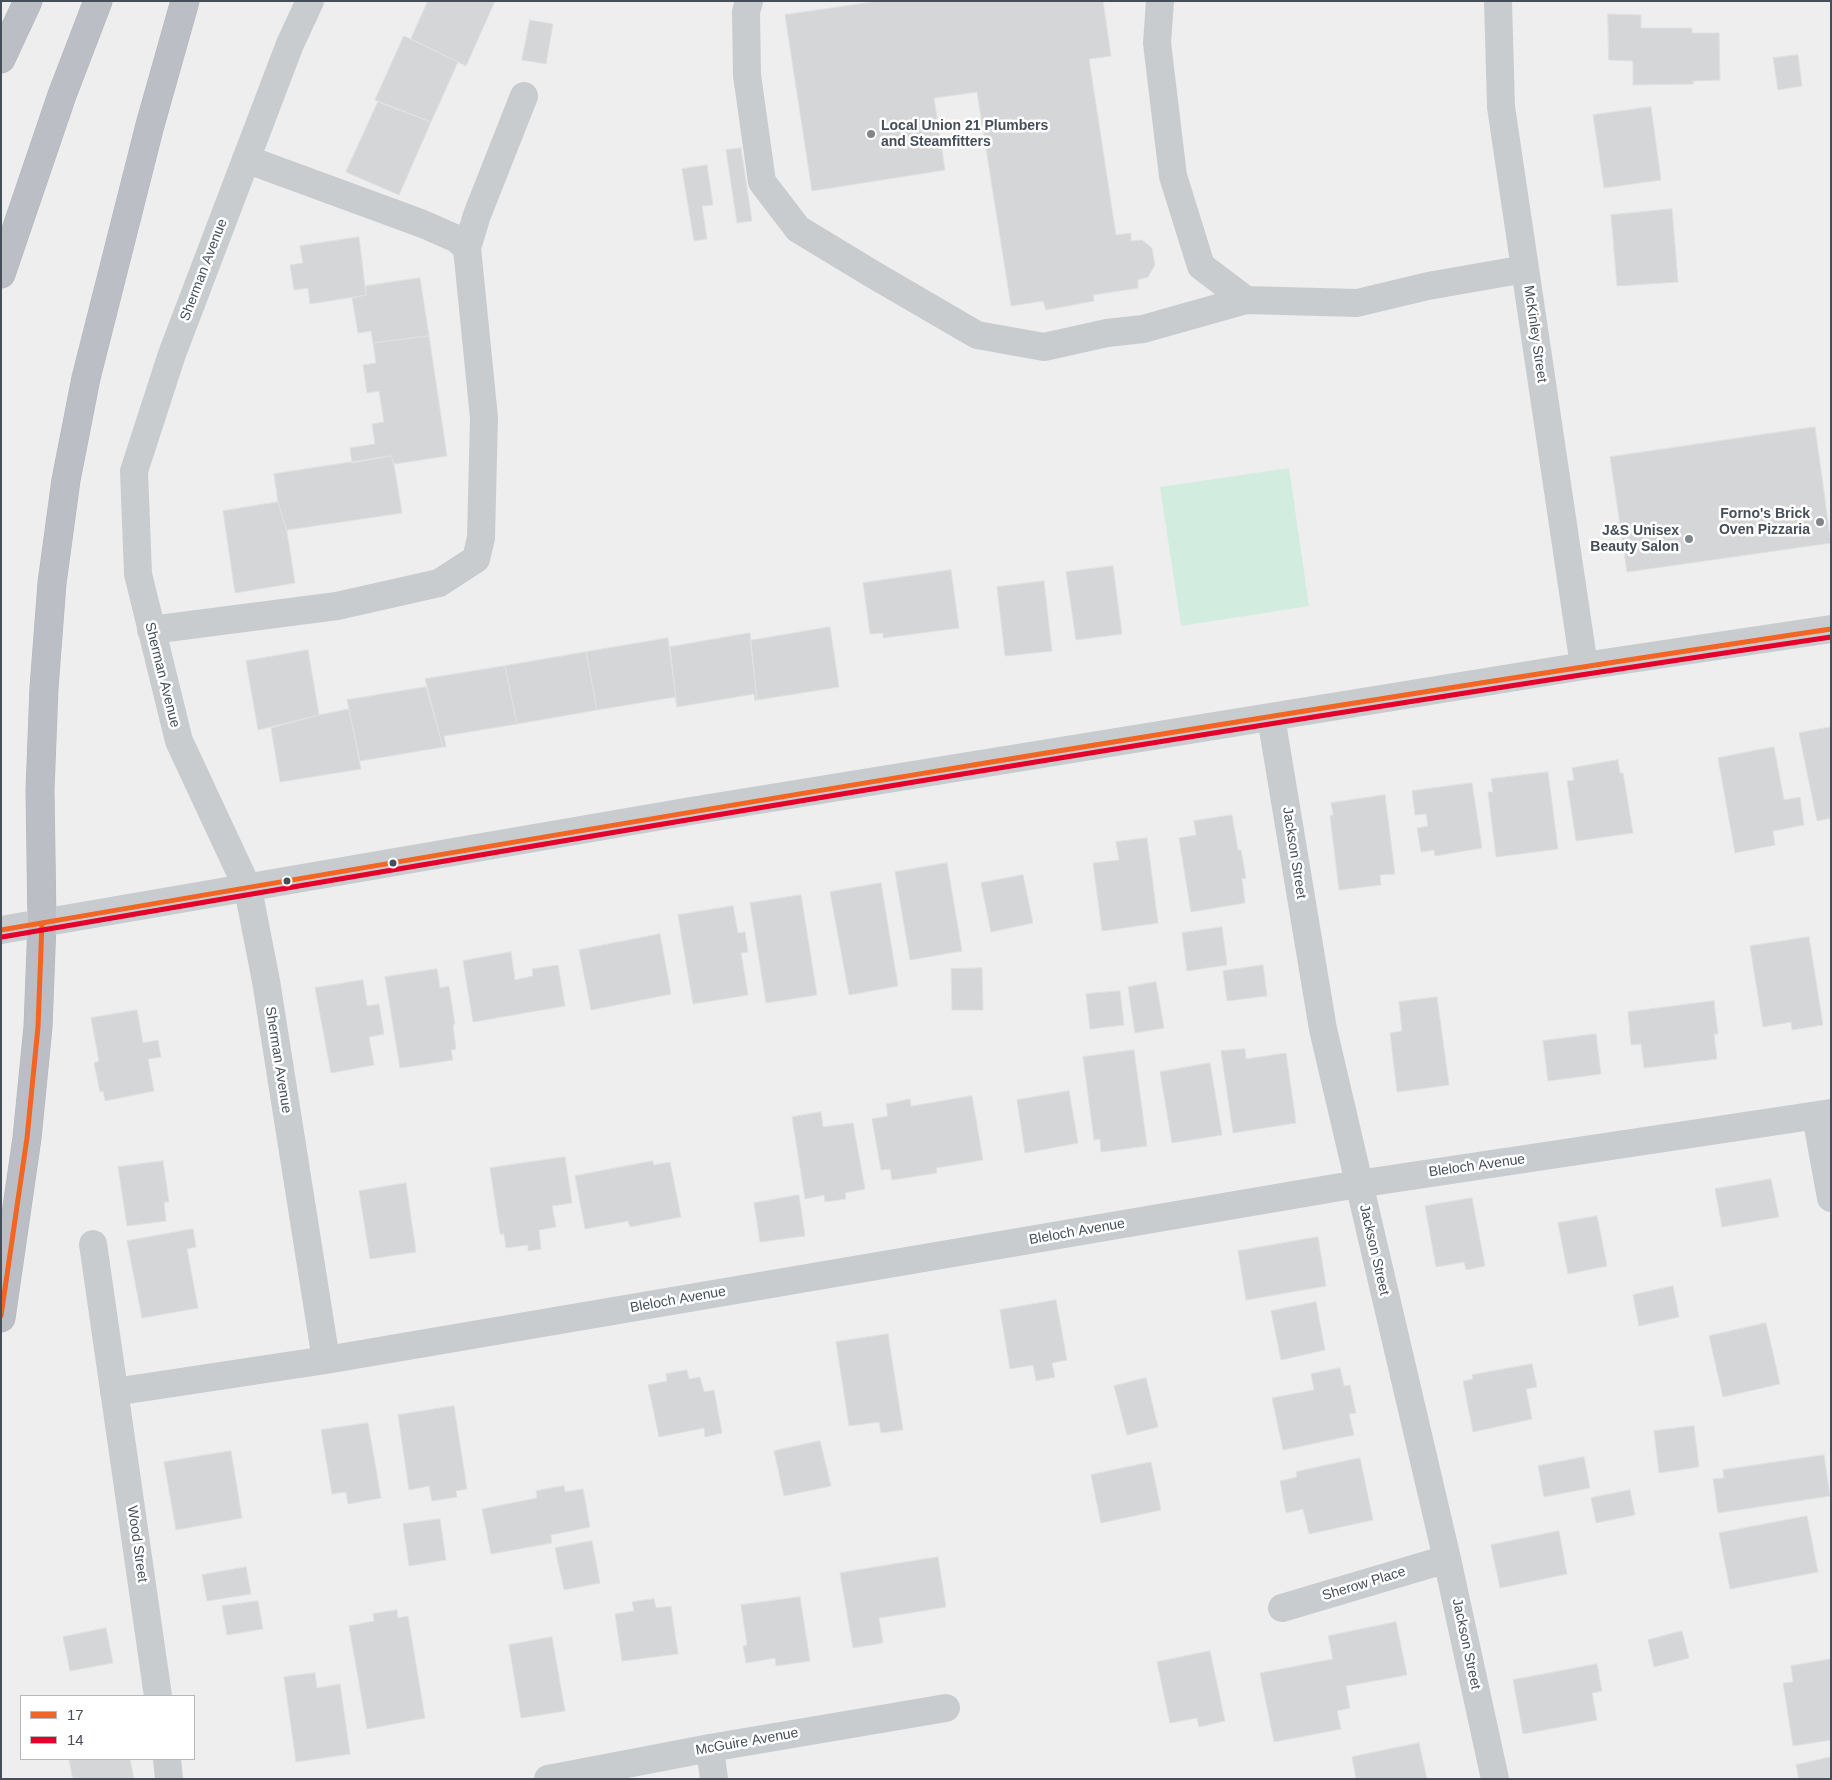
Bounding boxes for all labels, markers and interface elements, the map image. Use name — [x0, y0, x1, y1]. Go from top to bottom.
place label: Local Union 21 Plumbers and Steamfitters — [881, 118, 1048, 150]
marker: Local Union 21 Plumbers and Steamfitters — [865, 128, 877, 140]
street label: Sherman Avenue — [177, 217, 231, 323]
street label: McKinley Street — [1520, 284, 1550, 384]
place label: Forno's Brick Oven Pizzaria — [1719, 506, 1810, 538]
marker: Forno's Brick Oven Pizzaria — [1814, 516, 1826, 528]
place label: J&S Unisex Beauty Salon — [1590, 523, 1679, 556]
marker: J&S Unisex Beauty Salon — [1683, 533, 1695, 545]
street label: Sherman Avenue — [141, 621, 183, 729]
street label: Jackson Street — [1278, 806, 1310, 900]
unlabelled marker — [388, 858, 398, 868]
unlabelled marker — [282, 876, 292, 886]
street label: Sherman Avenue — [261, 1005, 295, 1115]
street label: Bleloch Avenue — [1428, 1151, 1526, 1181]
street label: Jackson Street — [1355, 1203, 1393, 1297]
street label: Bleloch Avenue — [1028, 1215, 1126, 1249]
street label: Bleloch Avenue — [629, 1283, 727, 1317]
street label: Wood Street — [123, 1504, 151, 1584]
street label: Sherow Place — [1320, 1563, 1408, 1605]
street label: Jackson Street — [1448, 1597, 1484, 1691]
legend — [20, 1695, 195, 1760]
text: 17 — [67, 1706, 84, 1723]
street label: McGuire Avenue — [694, 1725, 800, 1759]
text: 14 — [67, 1731, 84, 1748]

